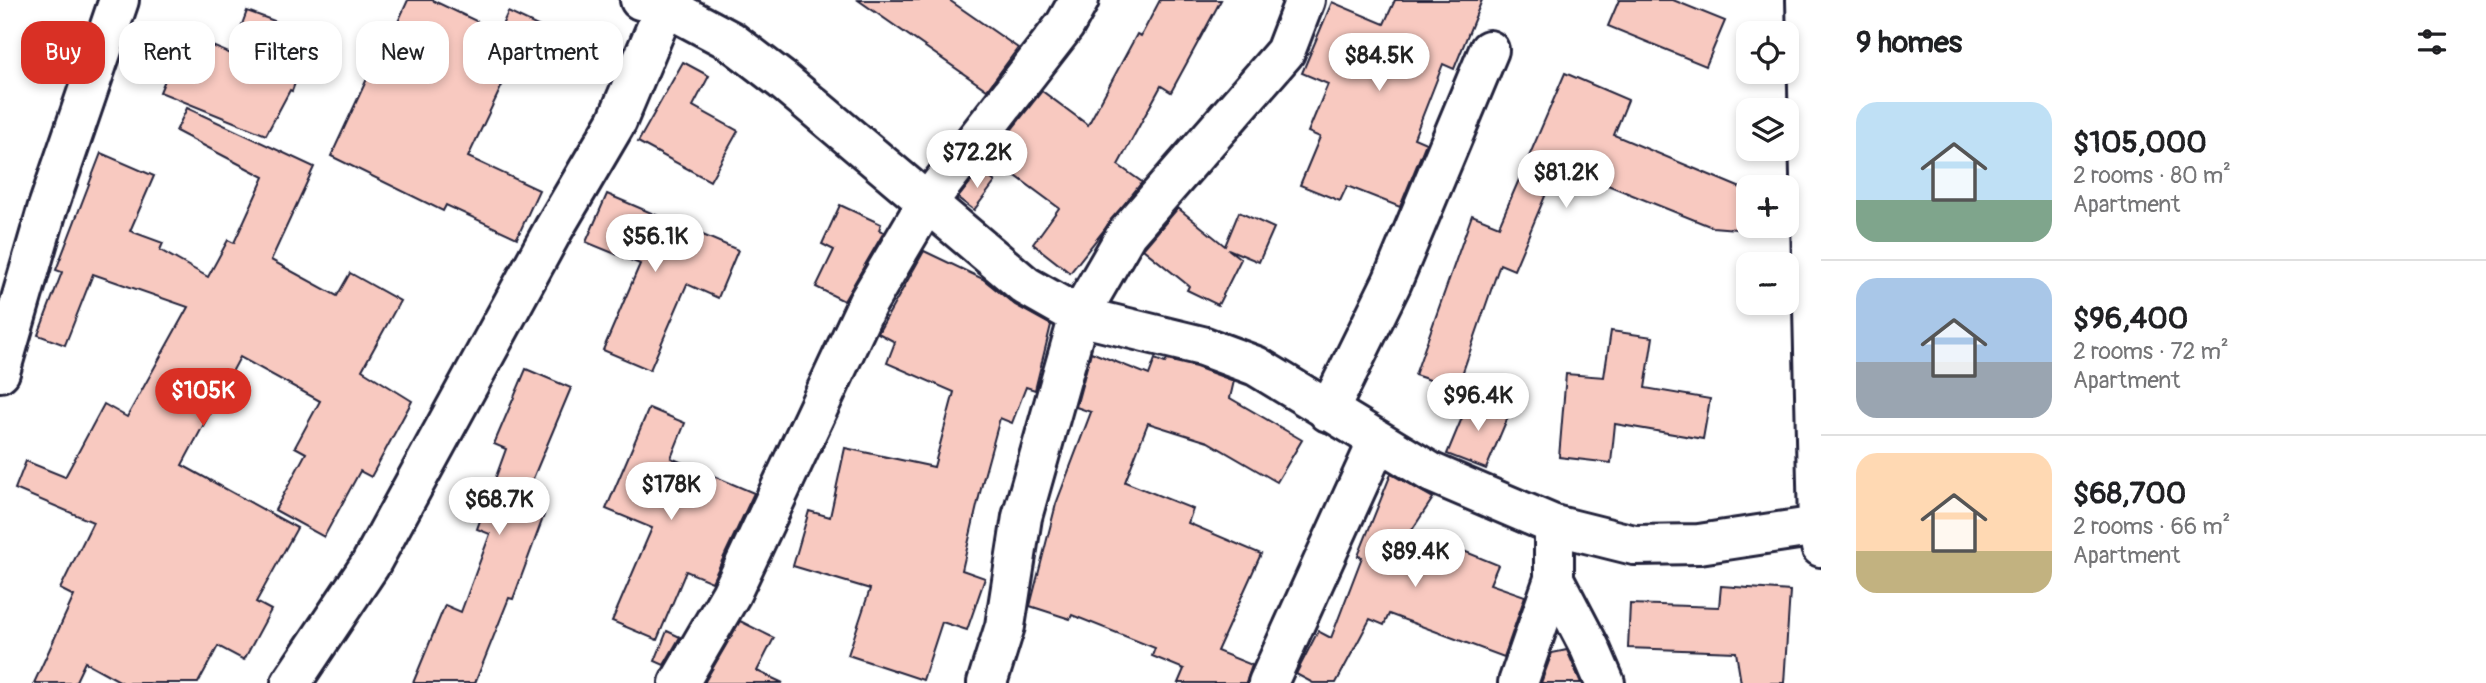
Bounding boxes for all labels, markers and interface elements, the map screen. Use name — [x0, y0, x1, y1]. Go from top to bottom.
chip: Buy — [21, 21, 105, 84]
chip: Rent — [119, 21, 215, 84]
chip: Filters — [229, 21, 342, 84]
chip: New — [356, 21, 449, 84]
chip: Apartment — [463, 21, 623, 84]
map controls — [1736, 21, 1799, 315]
button: locate — [1736, 21, 1799, 84]
icon: filters — [2413, 23, 2451, 61]
text: 9 homes — [1856, 24, 1962, 61]
pin: $84.5K — [1322, 34, 1436, 93]
text: $84.5K — [1345, 41, 1413, 70]
button: layers — [1736, 98, 1799, 161]
text: $105,000 — [2073, 124, 2207, 161]
pin: $72.2K — [920, 130, 1034, 190]
icon: home — [1912, 130, 1996, 214]
text: $72.2K — [942, 138, 1012, 167]
pin: $81.2K — [1509, 150, 1623, 210]
text: $81.2K — [1534, 158, 1598, 187]
text: 2 rooms · 80 m² — [2073, 161, 2231, 190]
button: + — [1736, 175, 1799, 238]
text: Apartment — [2073, 190, 2180, 219]
pin: $56.1K — [598, 215, 712, 274]
text: $56.1K — [622, 222, 688, 251]
button: − — [1736, 252, 1799, 315]
text: $96,400 — [2073, 300, 2188, 337]
icon: home — [1912, 306, 1996, 390]
text: 2 rooms · 72 m² — [2073, 337, 2229, 366]
text: Apartment — [2073, 366, 2180, 395]
pin: $105K — [154, 368, 252, 428]
pin: $96.4K — [1421, 374, 1535, 433]
text: $105K — [171, 376, 235, 405]
text: $96.4K — [1443, 381, 1513, 410]
pin: $178K — [622, 462, 720, 522]
text: $178K — [641, 470, 701, 499]
text: $68,700 — [2073, 475, 2186, 512]
pin: $68.7K — [442, 477, 556, 537]
icon: home — [1912, 481, 1996, 565]
text: $68.7K — [465, 485, 533, 514]
text: 2 rooms · 66 m² — [2073, 512, 2230, 541]
pin: $89.4K — [1358, 530, 1472, 589]
text: $89.4K — [1381, 537, 1449, 566]
text: Apartment — [2073, 541, 2180, 570]

